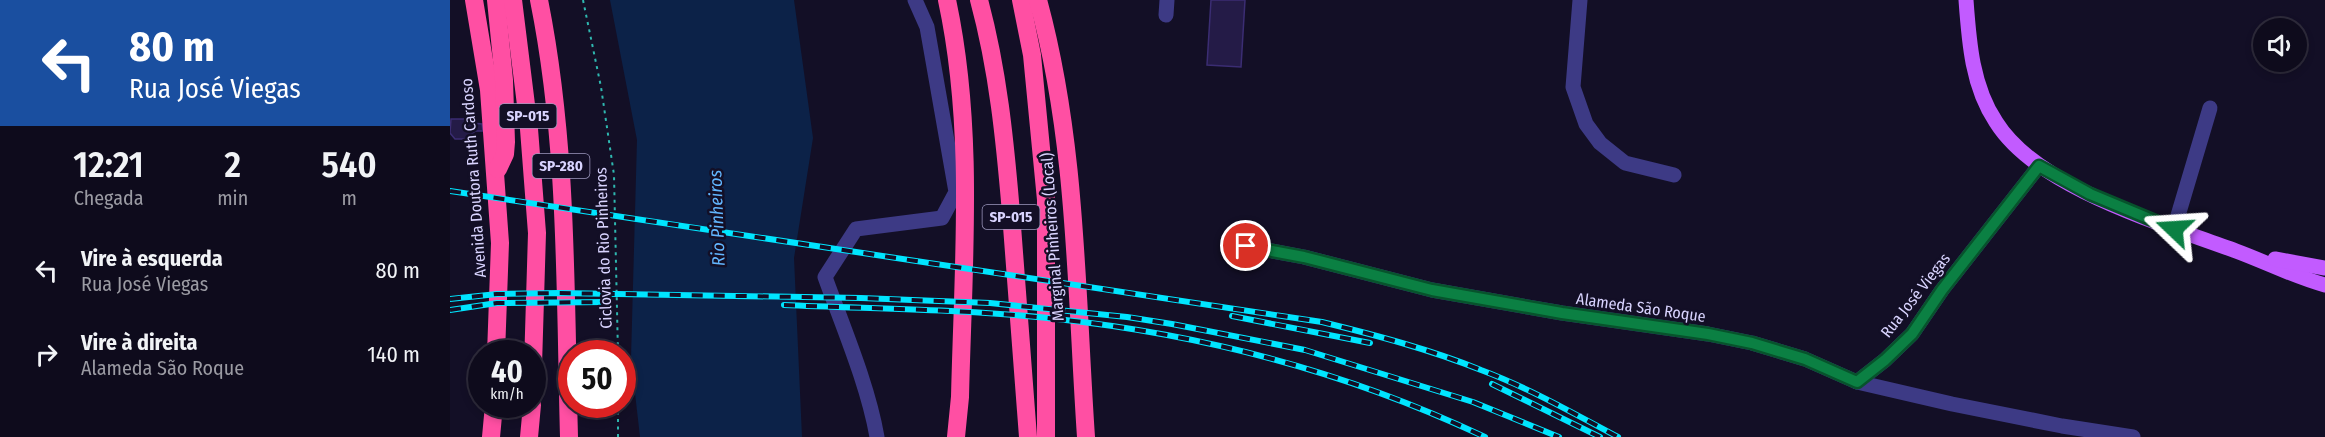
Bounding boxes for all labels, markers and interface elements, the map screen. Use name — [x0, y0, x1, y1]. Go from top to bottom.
map controls — [2253, 18, 2307, 72]
button: sound — [2253, 18, 2307, 72]
text: 80 m — [129, 22, 215, 72]
icon: left — [30, 24, 108, 102]
text: Rua José Viegas — [129, 73, 301, 105]
street label: Avenida Doutora Ruth Cardoso — [457, 78, 490, 278]
road number: SP-015 — [500, 104, 556, 128]
text: 12:21 — [73, 143, 144, 187]
text: 2 — [224, 143, 241, 187]
text: 540 — [322, 143, 377, 187]
street label: Marginal Pinheiros (Local) — [1037, 152, 1068, 322]
road number: SP-280 — [532, 154, 590, 178]
street label: Ciclovia do Rio Pinheiros — [591, 167, 616, 329]
water label: Rio Pinheiros — [704, 169, 730, 266]
text: Chegada — [74, 186, 143, 210]
text: min — [217, 186, 248, 210]
text: m — [341, 186, 357, 210]
position arrow — [2142, 197, 2206, 261]
road number: SP-015 — [982, 205, 1040, 229]
pin — [1220, 220, 1271, 271]
icon: arrive — [1229, 229, 1262, 262]
text: Vire à esquerda — [81, 245, 223, 272]
street label: Rua José Viegas — [1877, 249, 1954, 341]
icon: left — [30, 254, 63, 287]
text: 80 m — [375, 257, 420, 284]
text: Rua José Viegas — [81, 272, 208, 296]
street label: Alameda São Roque — [1575, 289, 1707, 326]
text: Vire à direita — [81, 329, 197, 356]
icon: right — [30, 338, 63, 371]
speed limit sign: 50 — [558, 340, 636, 418]
text: 140 m — [367, 341, 420, 368]
text: 40 — [491, 354, 523, 390]
text: Alameda São Roque — [81, 356, 244, 380]
text: km/h — [490, 385, 524, 403]

